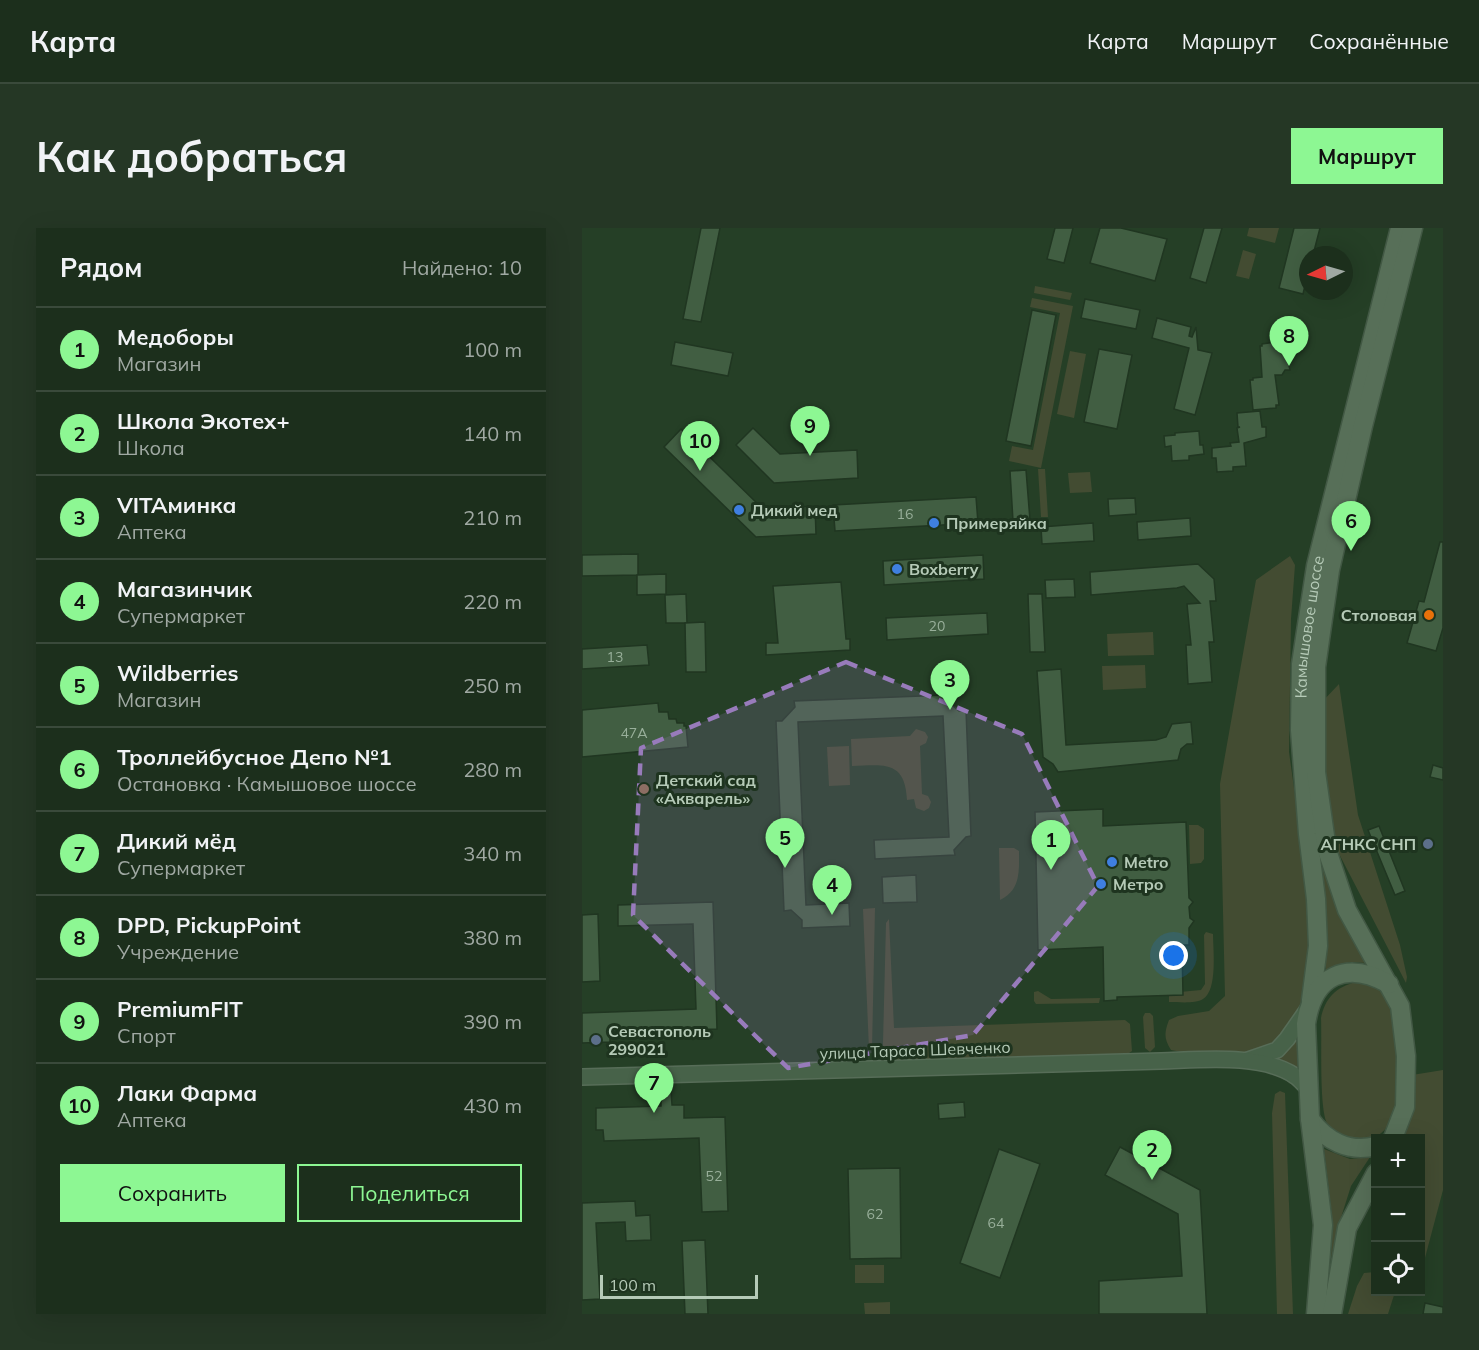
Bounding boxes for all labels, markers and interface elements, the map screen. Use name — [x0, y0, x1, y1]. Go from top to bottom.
text: Карта — [30, 24, 116, 59]
text: Карта — [1087, 28, 1149, 54]
text: Маршрут — [1182, 28, 1276, 54]
text: Сохранённые — [1309, 28, 1449, 54]
button: Маршрут — [1291, 128, 1443, 184]
text: Как добраться — [36, 130, 348, 183]
north arrow — [1299, 246, 1353, 300]
text: Рядом — [60, 251, 143, 284]
text: Найдено: 10 — [402, 255, 522, 280]
pin: 8 — [1270, 316, 1308, 366]
text: Медоборы — [117, 323, 234, 351]
text: 1 — [74, 337, 86, 362]
text: 100 m — [463, 337, 522, 362]
text: Магазин — [117, 351, 201, 376]
pin: 9 — [790, 406, 830, 456]
text: Школа Экотех+ — [117, 407, 290, 435]
text: 2 — [74, 421, 86, 446]
text: 140 m — [463, 421, 522, 446]
pin: 10 — [680, 422, 720, 471]
text: Школа — [117, 435, 185, 460]
text: VITAминка — [117, 491, 236, 519]
place label: Дикий мед — [751, 500, 837, 520]
pin: 6 — [1332, 502, 1370, 551]
marker: Дикий мед — [732, 503, 746, 517]
text: 3 — [74, 505, 86, 530]
text: 210 m — [463, 505, 522, 530]
house number: 16 — [897, 505, 913, 523]
place label: Примеряйка — [946, 513, 1047, 533]
marker: Примеряйка — [927, 516, 941, 530]
text: Аптека — [117, 519, 187, 544]
street label: Камышовое шоссе — [1290, 553, 1328, 698]
place label: Boxberry — [909, 559, 979, 579]
marker: Boxberry — [890, 562, 904, 576]
text: Магазинчик — [117, 575, 252, 603]
text: 4 — [74, 589, 86, 614]
text: 220 m — [463, 589, 522, 614]
text: Супермаркет — [117, 603, 245, 628]
place label: Столовая — [1341, 605, 1417, 625]
marker: Столовая — [1422, 608, 1436, 622]
house number: 20 — [929, 617, 945, 635]
house number: 13 — [607, 648, 623, 666]
text: Wildberries — [117, 659, 239, 687]
pin: 3 — [930, 660, 970, 710]
text: 5 — [74, 673, 86, 698]
text: 250 m — [463, 673, 522, 698]
text: Магазин — [117, 687, 201, 712]
house number: 47А — [620, 724, 648, 742]
text: Троллейбусное Депо №1 — [117, 743, 392, 771]
text: 6 — [74, 757, 86, 782]
text: 280 m — [463, 757, 522, 782]
place label: Детский сад «Акварель» — [656, 770, 756, 808]
text: Остановка · Камышовое шоссе — [117, 771, 417, 796]
marker: Детский сад «Акварель» — [637, 782, 651, 796]
pin: 5 — [766, 818, 804, 868]
pin: 1 — [1032, 820, 1070, 870]
text: Дикий мёд — [117, 827, 236, 855]
place label: АГНКС СНП — [1321, 834, 1416, 854]
marker: АГНКС СНП — [1421, 837, 1435, 851]
text: 7 — [74, 841, 86, 866]
text: 340 m — [463, 841, 522, 866]
place label: Metro — [1124, 852, 1168, 872]
text: Супермаркет — [117, 855, 245, 880]
marker: Metro — [1105, 855, 1119, 869]
pin: 4 — [812, 866, 852, 915]
place label: Метро — [1113, 874, 1164, 894]
marker: Метро — [1094, 877, 1108, 891]
text: DPD, PickupPoint — [117, 911, 301, 939]
text: 8 — [74, 925, 86, 950]
text: 380 m — [463, 925, 522, 950]
text: Учреждение — [117, 939, 239, 964]
your location — [1159, 941, 1188, 970]
text: PremiumFIT — [117, 995, 243, 1023]
text: 9 — [74, 1009, 86, 1034]
text: 390 m — [463, 1009, 522, 1034]
place label: Севастополь 299021 — [608, 1021, 711, 1059]
text: Спорт — [117, 1023, 176, 1048]
marker: Севастополь 299021 — [589, 1033, 603, 1047]
street label: улица Тараса Шевченко — [819, 1037, 1011, 1063]
pin: 7 — [634, 1064, 674, 1113]
text: Лаки Фарма — [117, 1079, 257, 1107]
text: 10 — [68, 1093, 92, 1118]
text: 430 m — [463, 1093, 522, 1118]
text: Аптека — [117, 1107, 187, 1132]
pin: 2 — [1132, 1130, 1172, 1180]
map controls — [1371, 1134, 1425, 1296]
button: + — [1371, 1134, 1425, 1188]
button: Сохранить — [60, 1164, 285, 1222]
button: Поделиться — [297, 1164, 522, 1222]
house number: 52 — [706, 1167, 722, 1185]
button: − — [1371, 1188, 1425, 1242]
house number: 62 — [867, 1205, 883, 1223]
house number: 64 — [988, 1214, 1005, 1232]
button: locate — [1371, 1242, 1425, 1296]
scale bar — [600, 1272, 758, 1300]
text: 100 m — [609, 1275, 656, 1295]

